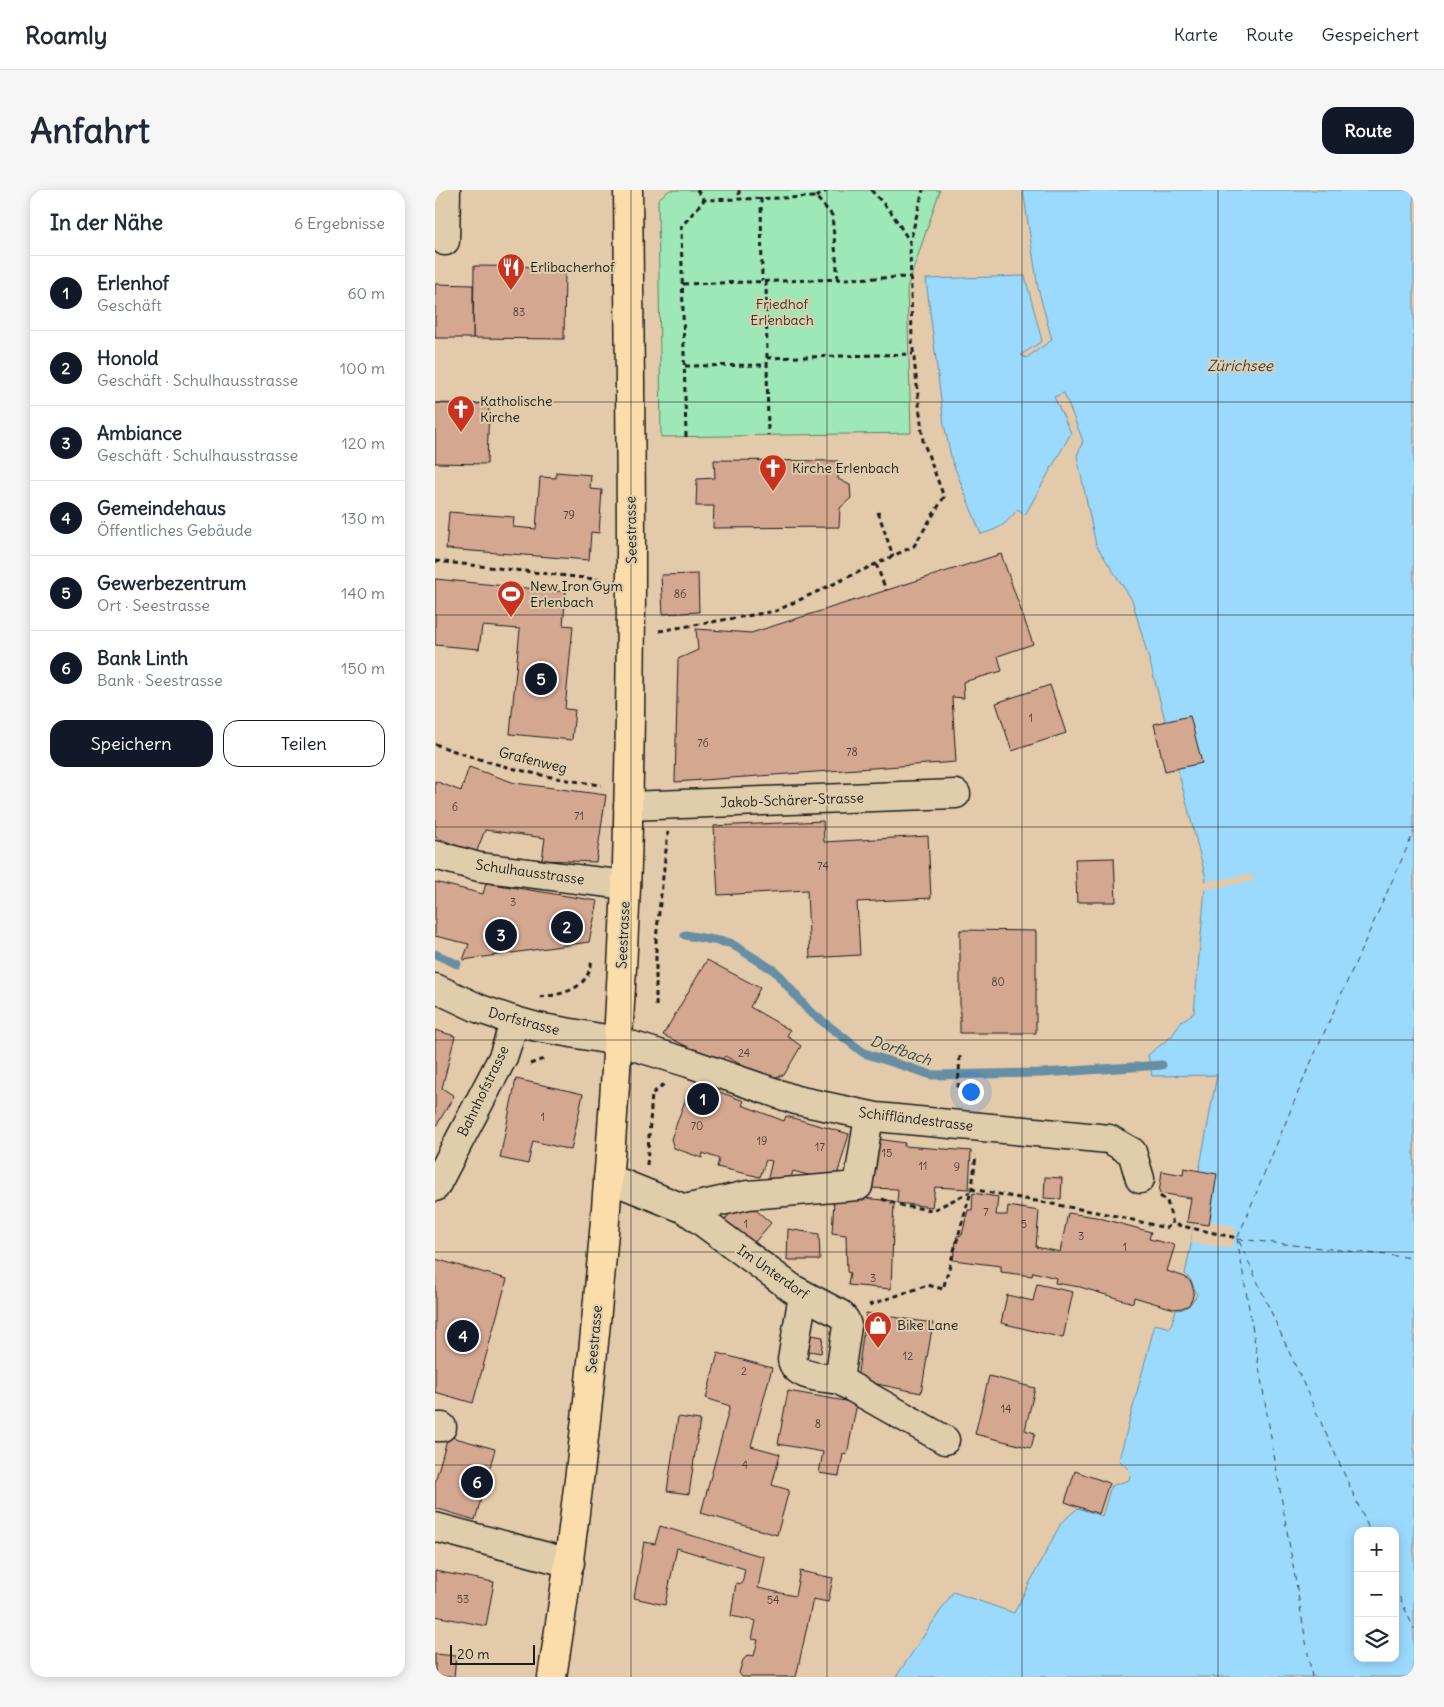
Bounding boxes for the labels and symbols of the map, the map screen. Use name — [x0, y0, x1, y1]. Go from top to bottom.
restaurant icon: Erlibacherhof — [496, 252, 526, 291]
place label: Erlibacherhof — [530, 258, 615, 276]
park label: Friedhof Erlenbach — [750, 295, 814, 329]
house number: 83 — [513, 305, 525, 319]
water label: Zürichsee — [1207, 356, 1274, 375]
place label: Katholische Kirche — [480, 392, 553, 426]
church icon: Katholische Kirche — [446, 394, 476, 433]
church icon: Kirche Erlenbach — [758, 453, 788, 492]
place label: Kirche Erlenbach — [792, 459, 899, 477]
street label: Seestrasse — [621, 496, 641, 564]
house number: 79 — [563, 508, 575, 522]
place label: New Iron Gym Erlenbach — [530, 577, 623, 611]
sports icon: New Iron Gym Erlenbach — [496, 579, 526, 618]
house number: 86 — [674, 587, 686, 601]
pin: 5 — [525, 660, 557, 698]
house number: 1 — [1029, 711, 1033, 725]
house number: 76 — [697, 736, 709, 750]
street label: Grafenweg — [497, 743, 569, 777]
house number: 78 — [846, 745, 858, 759]
street label: Jakob-Schärer-Strasse — [720, 788, 864, 812]
house number: 6 — [452, 800, 458, 814]
house number: 71 — [574, 809, 584, 823]
street label: Schulhausstrasse — [474, 855, 586, 889]
house number: 74 — [817, 859, 829, 873]
house number: 3 — [510, 895, 516, 909]
street label: Seestrasse — [612, 901, 634, 969]
pin: 2 — [551, 908, 583, 946]
pin: 3 — [485, 916, 517, 954]
house number: 80 — [991, 975, 1005, 989]
street label: Dorfstrasse — [486, 1003, 562, 1039]
water label: Dorfbach — [868, 1031, 934, 1069]
street label: Bahnhofstrasse — [453, 1043, 513, 1139]
house number: 24 — [738, 1046, 750, 1060]
your location — [958, 1079, 984, 1105]
pin: 1 — [687, 1080, 719, 1118]
street label: Schiffländestrasse — [858, 1103, 974, 1135]
house number: 1 — [541, 1110, 545, 1124]
house number: 70 — [691, 1119, 703, 1133]
house number: 19 — [757, 1134, 767, 1148]
house number: 17 — [815, 1140, 825, 1154]
house number: 15 — [882, 1146, 892, 1160]
house number: 11 — [919, 1159, 927, 1173]
house number: 9 — [954, 1160, 960, 1174]
house number: 7 — [983, 1205, 989, 1219]
house number: 1 — [744, 1217, 748, 1231]
house number: 5 — [1021, 1217, 1027, 1231]
house number: 3 — [1078, 1229, 1084, 1243]
house number: 1 — [1123, 1240, 1127, 1254]
street label: Im Unterdorf — [734, 1241, 813, 1303]
house number: 3 — [870, 1271, 876, 1285]
street label: Seestrasse — [582, 1304, 606, 1374]
shop icon: Bike Lane — [863, 1310, 893, 1349]
place label: Bike Lane — [897, 1316, 958, 1334]
pin: 4 — [447, 1317, 479, 1355]
house number: 12 — [903, 1349, 913, 1363]
house number: 2 — [741, 1364, 747, 1378]
house number: 14 — [1001, 1402, 1011, 1416]
house number: 8 — [815, 1417, 821, 1431]
house number: 4 — [742, 1458, 748, 1472]
pin: 6 — [461, 1463, 493, 1501]
house number: 53 — [457, 1592, 469, 1606]
house number: 54 — [767, 1593, 779, 1607]
scale bar — [450, 1642, 535, 1665]

